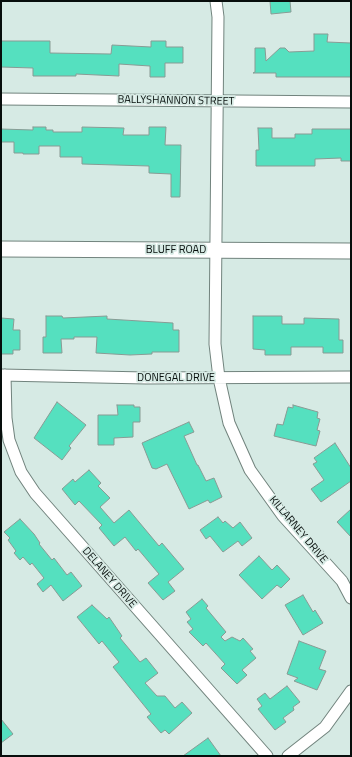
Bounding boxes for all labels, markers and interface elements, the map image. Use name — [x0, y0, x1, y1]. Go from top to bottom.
street label: BALLYSHANNON STREET — [117, 93, 235, 109]
street label: BLUFF ROAD — [146, 243, 206, 257]
street label: DONEGAL DRIVE — [137, 371, 215, 385]
street label: KILLARNEY DRIVE — [266, 494, 330, 566]
street label: DELANEY DRIVE — [79, 545, 139, 611]

